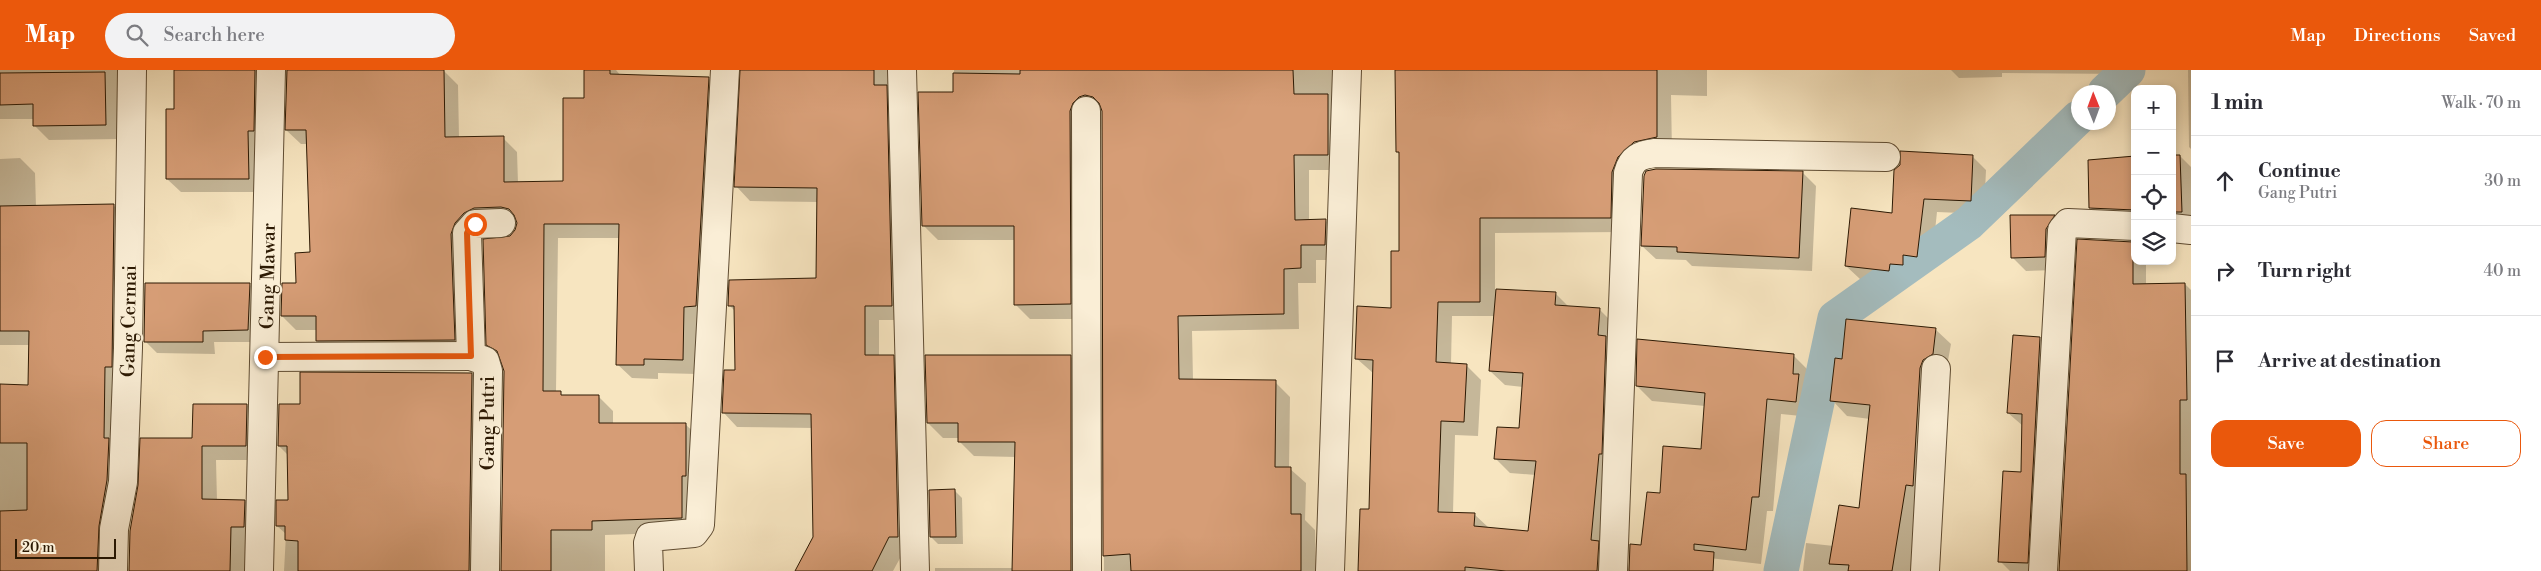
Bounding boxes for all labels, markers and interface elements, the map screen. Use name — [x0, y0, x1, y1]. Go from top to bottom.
search box — [105, 13, 455, 58]
text: Map — [25, 20, 75, 50]
icon: search — [123, 21, 151, 49]
text: Search here — [163, 23, 265, 47]
text: Map — [2290, 24, 2326, 47]
text: Directions — [2354, 24, 2441, 47]
text: Saved — [2469, 24, 2516, 47]
north arrow — [2071, 85, 2116, 130]
map controls — [2131, 85, 2176, 265]
button: + — [2131, 85, 2176, 130]
text: 1 min — [2211, 90, 2263, 116]
text: Walk · 70 m — [2441, 93, 2521, 113]
button: − — [2131, 130, 2176, 175]
text: Continue — [2258, 159, 2341, 183]
icon: ahead — [2211, 167, 2239, 195]
text: 30 m — [2484, 171, 2521, 191]
button: locate — [2131, 175, 2176, 220]
text: Gang Putri — [2258, 183, 2337, 203]
route start — [464, 213, 487, 236]
button: layers — [2131, 220, 2176, 265]
street label: Gang Mawar — [255, 223, 281, 329]
icon: right — [2211, 257, 2239, 285]
text: Turn right — [2258, 259, 2351, 283]
text: 40 m — [2484, 261, 2521, 281]
street label: Gang Cermai — [116, 265, 142, 377]
route end — [254, 346, 277, 369]
icon: arrive — [2211, 347, 2239, 375]
text: Arrive at destination — [2258, 349, 2441, 373]
street label: Gang Putri — [476, 376, 500, 470]
button: Save — [2211, 420, 2361, 467]
button: Share — [2371, 420, 2521, 467]
scale bar — [15, 536, 116, 559]
text: 20 m — [22, 539, 54, 557]

